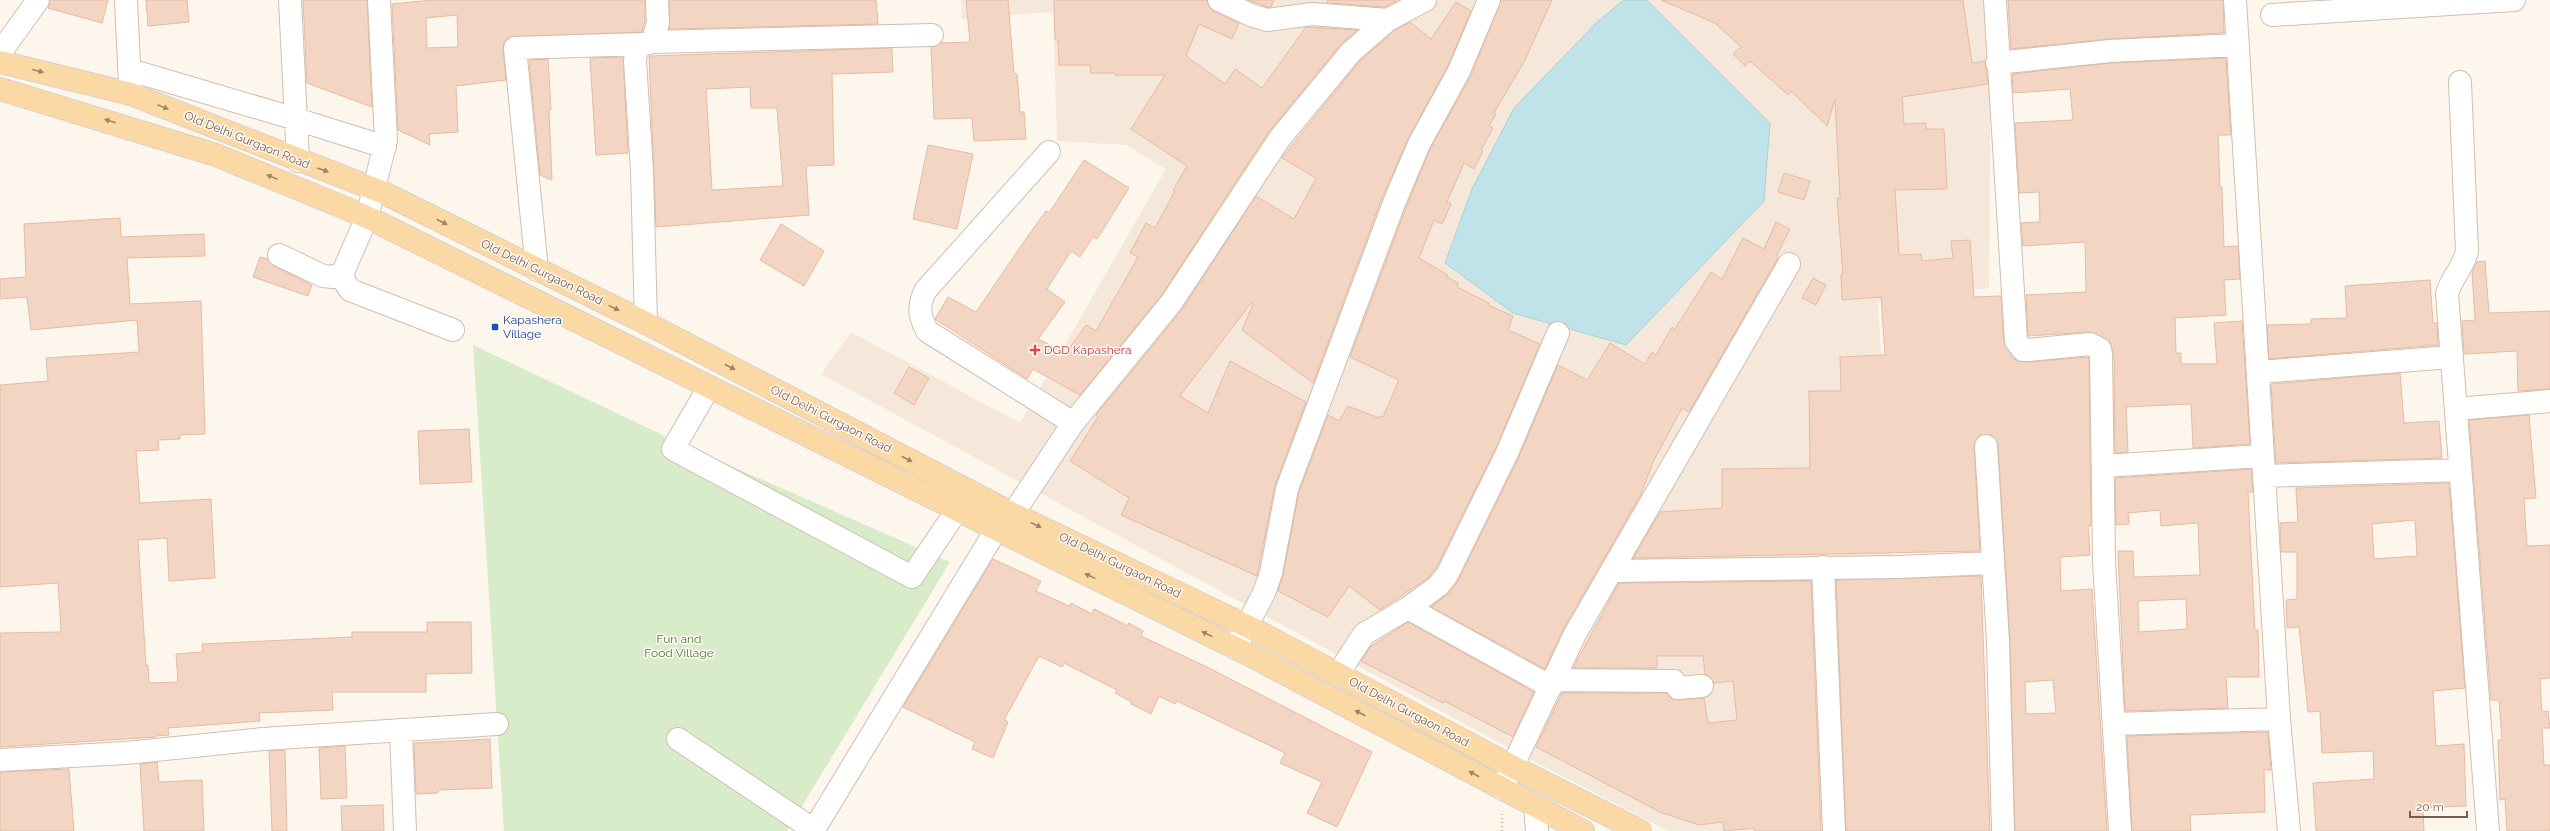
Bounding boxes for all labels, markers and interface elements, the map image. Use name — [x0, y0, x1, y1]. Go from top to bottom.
one-way arrow — [32, 69, 44, 75]
one-way arrow — [157, 104, 168, 110]
street label: Old Delhi Gurgaon Road — [182, 108, 312, 172]
one-way arrow — [103, 118, 115, 124]
one-way arrow — [317, 167, 329, 173]
one-way arrow — [266, 174, 278, 180]
one-way arrow — [436, 219, 447, 225]
street label: Old Delhi Gurgaon Road — [479, 236, 605, 308]
one-way arrow — [608, 305, 620, 311]
place label: Kapashera Village — [503, 313, 562, 341]
marker: Kapashera Village — [490, 322, 500, 332]
place label: DGD Kapashera — [1044, 343, 1132, 357]
marker: DGD Kapashera — [1029, 344, 1041, 356]
one-way arrow — [724, 364, 736, 370]
street label: Old Delhi Gurgaon Road — [768, 382, 894, 456]
one-way arrow — [902, 456, 913, 462]
one-way arrow — [1030, 522, 1041, 528]
street label: Old Delhi Gurgaon Road — [1057, 529, 1183, 601]
one-way arrow — [1085, 573, 1096, 579]
one-way arrow — [1201, 631, 1213, 637]
park label: Fun and Food Village — [644, 632, 714, 660]
street label: Old Delhi Gurgaon Road — [1347, 674, 1471, 750]
one-way arrow — [1354, 710, 1365, 716]
one-way arrow — [1469, 771, 1480, 777]
scale bar — [2410, 793, 2467, 819]
text: 20 m — [2416, 800, 2444, 814]

